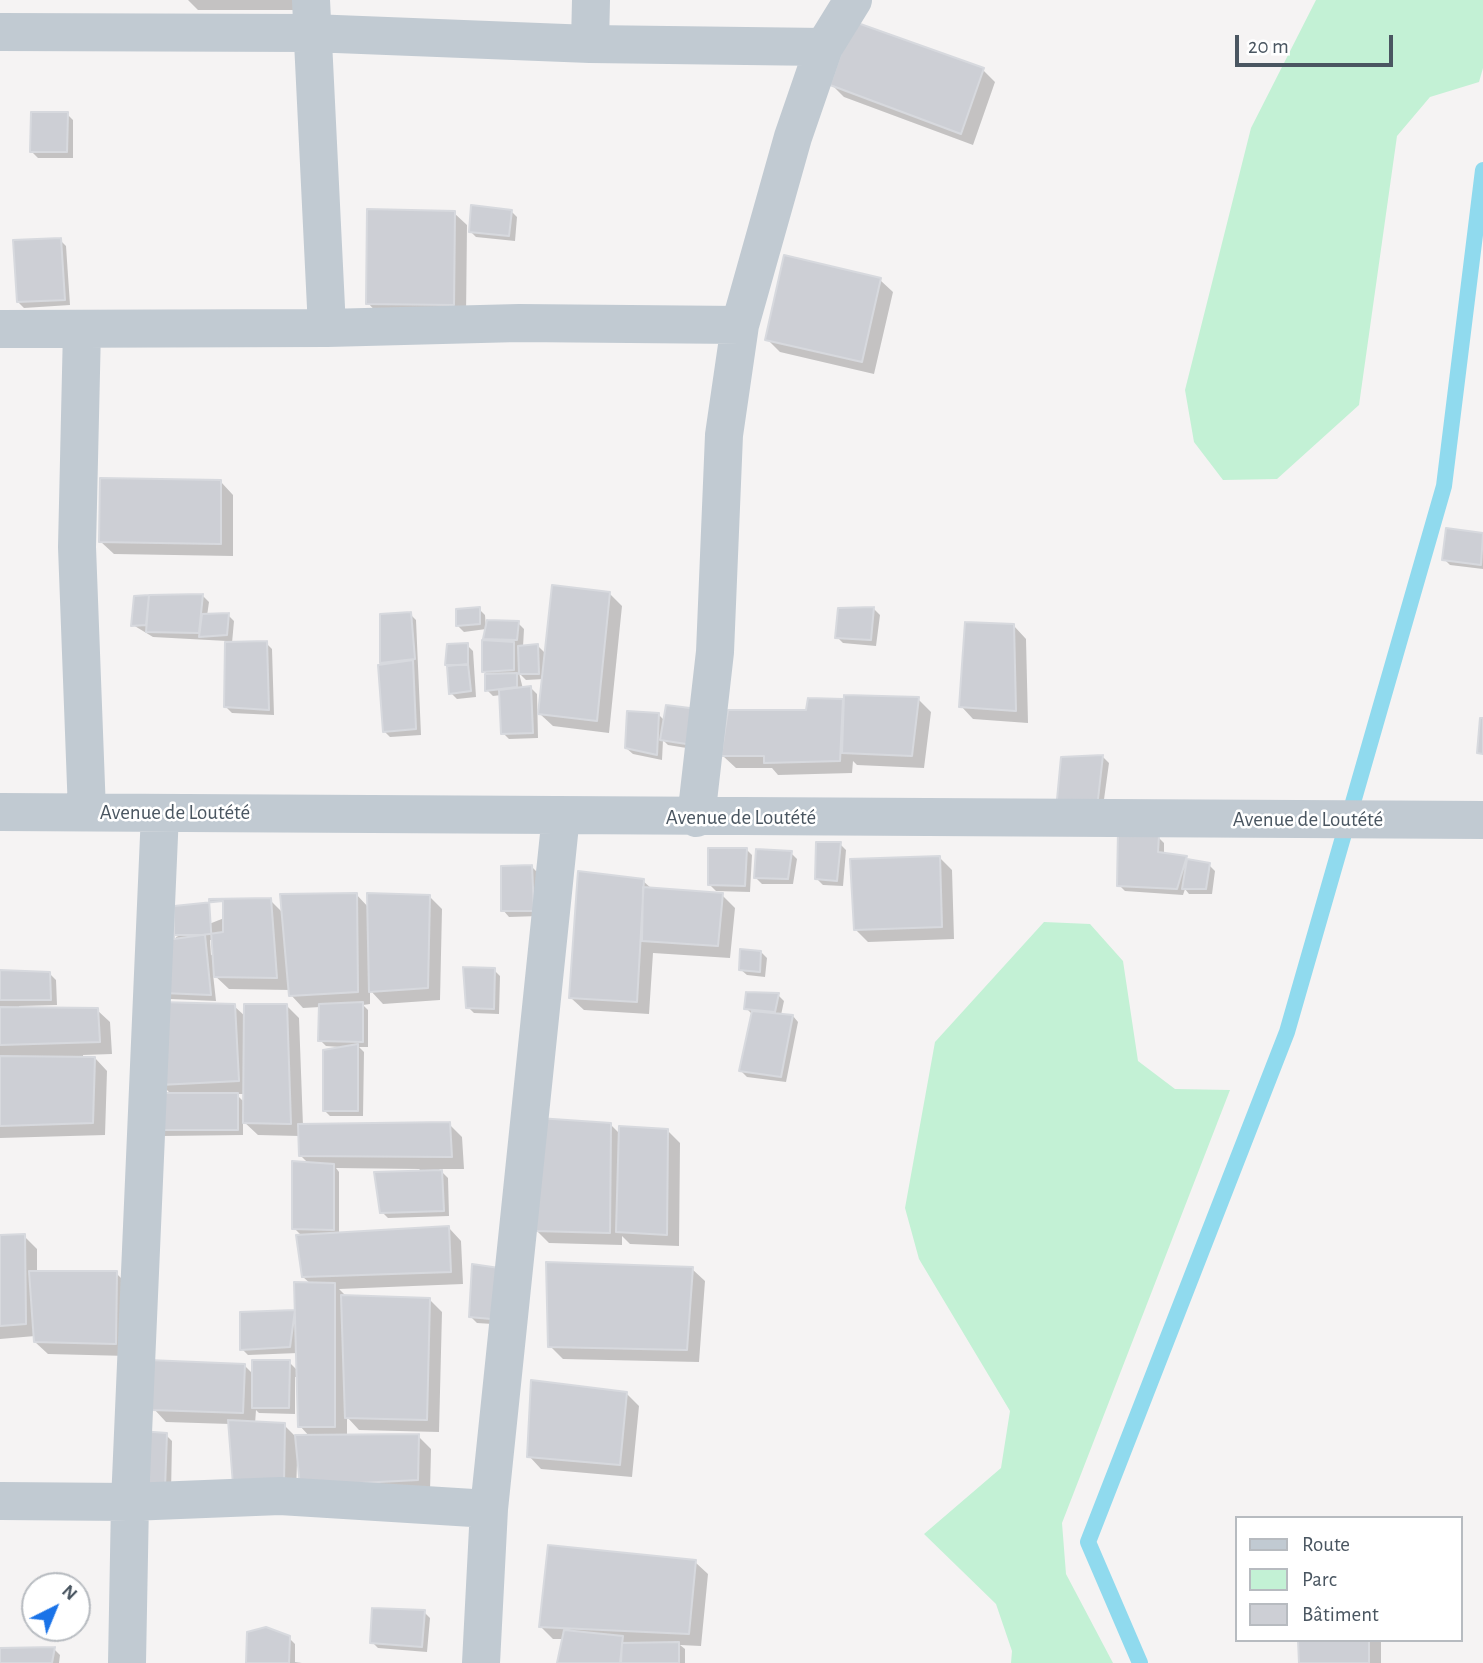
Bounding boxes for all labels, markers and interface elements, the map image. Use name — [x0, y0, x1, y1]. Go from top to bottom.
scale bar — [1238, 21, 1396, 65]
text: 20 m — [1248, 36, 1289, 57]
street label: Avenue de Loutété — [100, 800, 250, 826]
street label: Avenue de Loutété — [666, 805, 816, 831]
street label: Avenue de Loutété — [1233, 807, 1383, 833]
legend — [1234, 1516, 1462, 1642]
text: Route — [1302, 1534, 1350, 1555]
text: Parc — [1302, 1569, 1337, 1590]
north arrow — [21, 1572, 91, 1642]
text: N — [58, 1581, 81, 1604]
text: Bâtiment — [1302, 1604, 1379, 1625]

